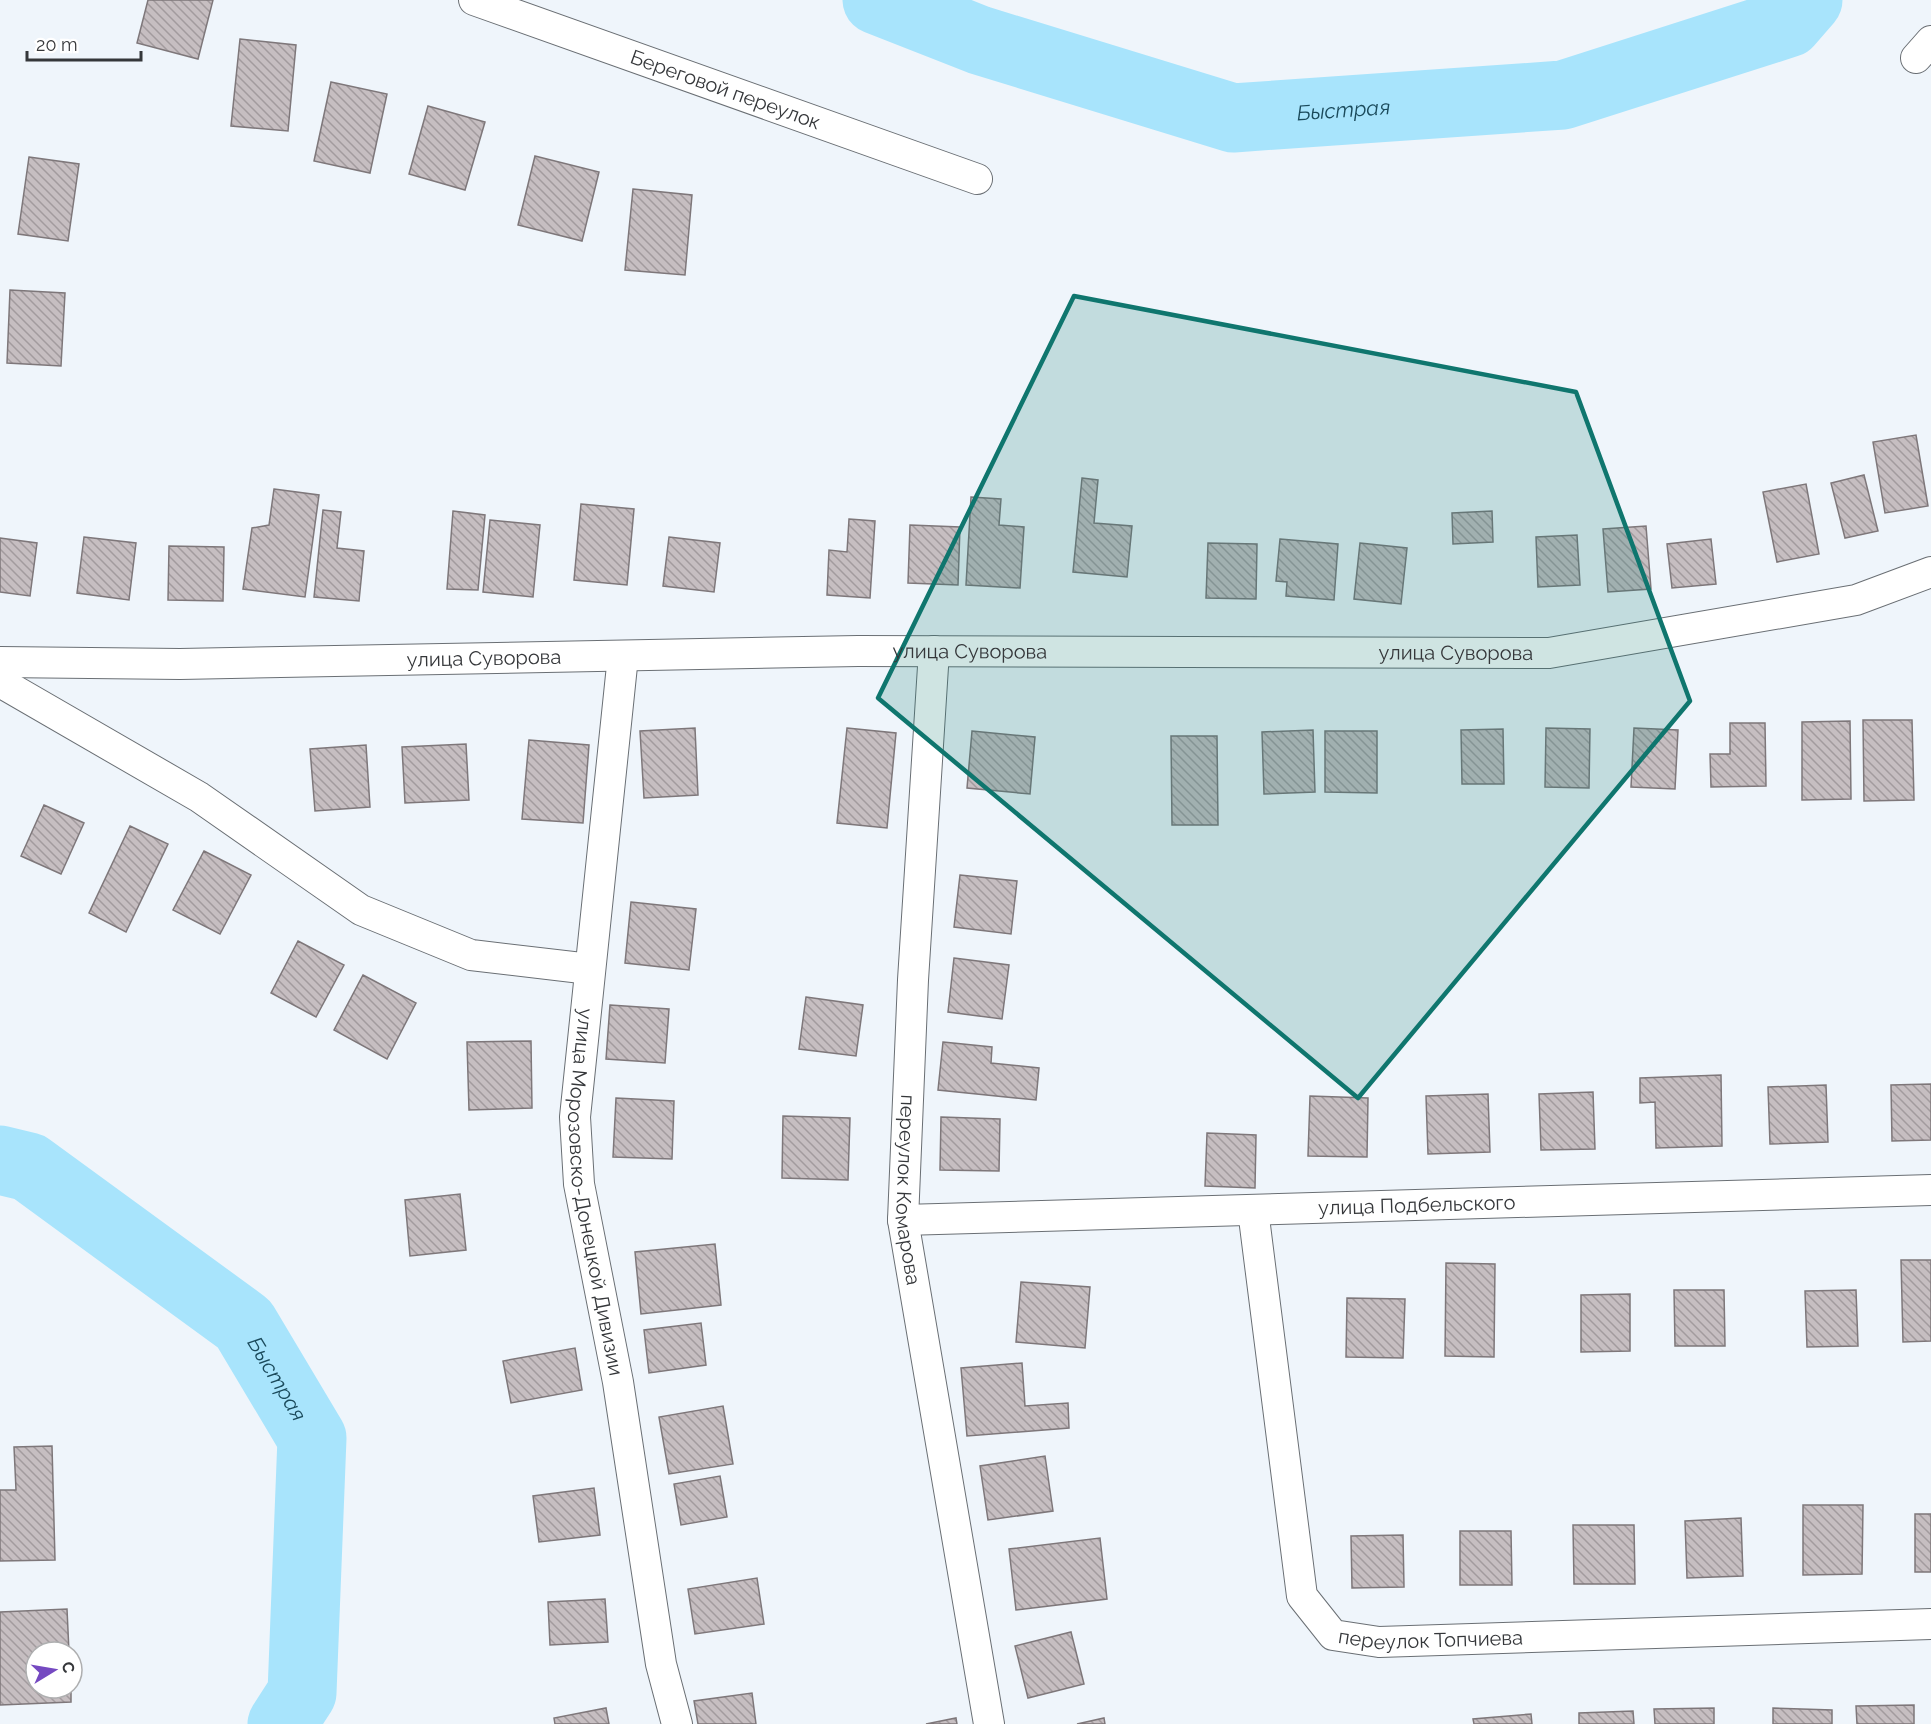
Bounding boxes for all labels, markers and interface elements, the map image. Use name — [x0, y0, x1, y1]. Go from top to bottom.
scale bar — [27, 24, 141, 62]
text: 20 m — [36, 34, 78, 55]
street label: Береговой переулок — [627, 45, 824, 134]
water label: Быстрая — [1296, 94, 1391, 126]
street label: улица Суворова — [892, 639, 1047, 664]
street label: улица Суворова — [1378, 641, 1533, 665]
street label: улица Суворова — [406, 645, 562, 672]
street label: улица Морозовско-Донецкой Дивизии — [563, 1007, 628, 1378]
street label: переулок Комарова — [890, 1094, 926, 1287]
street label: улица Подбельского — [1318, 1190, 1516, 1220]
water label: Быстрая — [242, 1332, 312, 1425]
street label: переулок Топчиева — [1337, 1624, 1523, 1654]
north arrow — [24, 1640, 84, 1700]
text: С — [58, 1660, 79, 1674]

